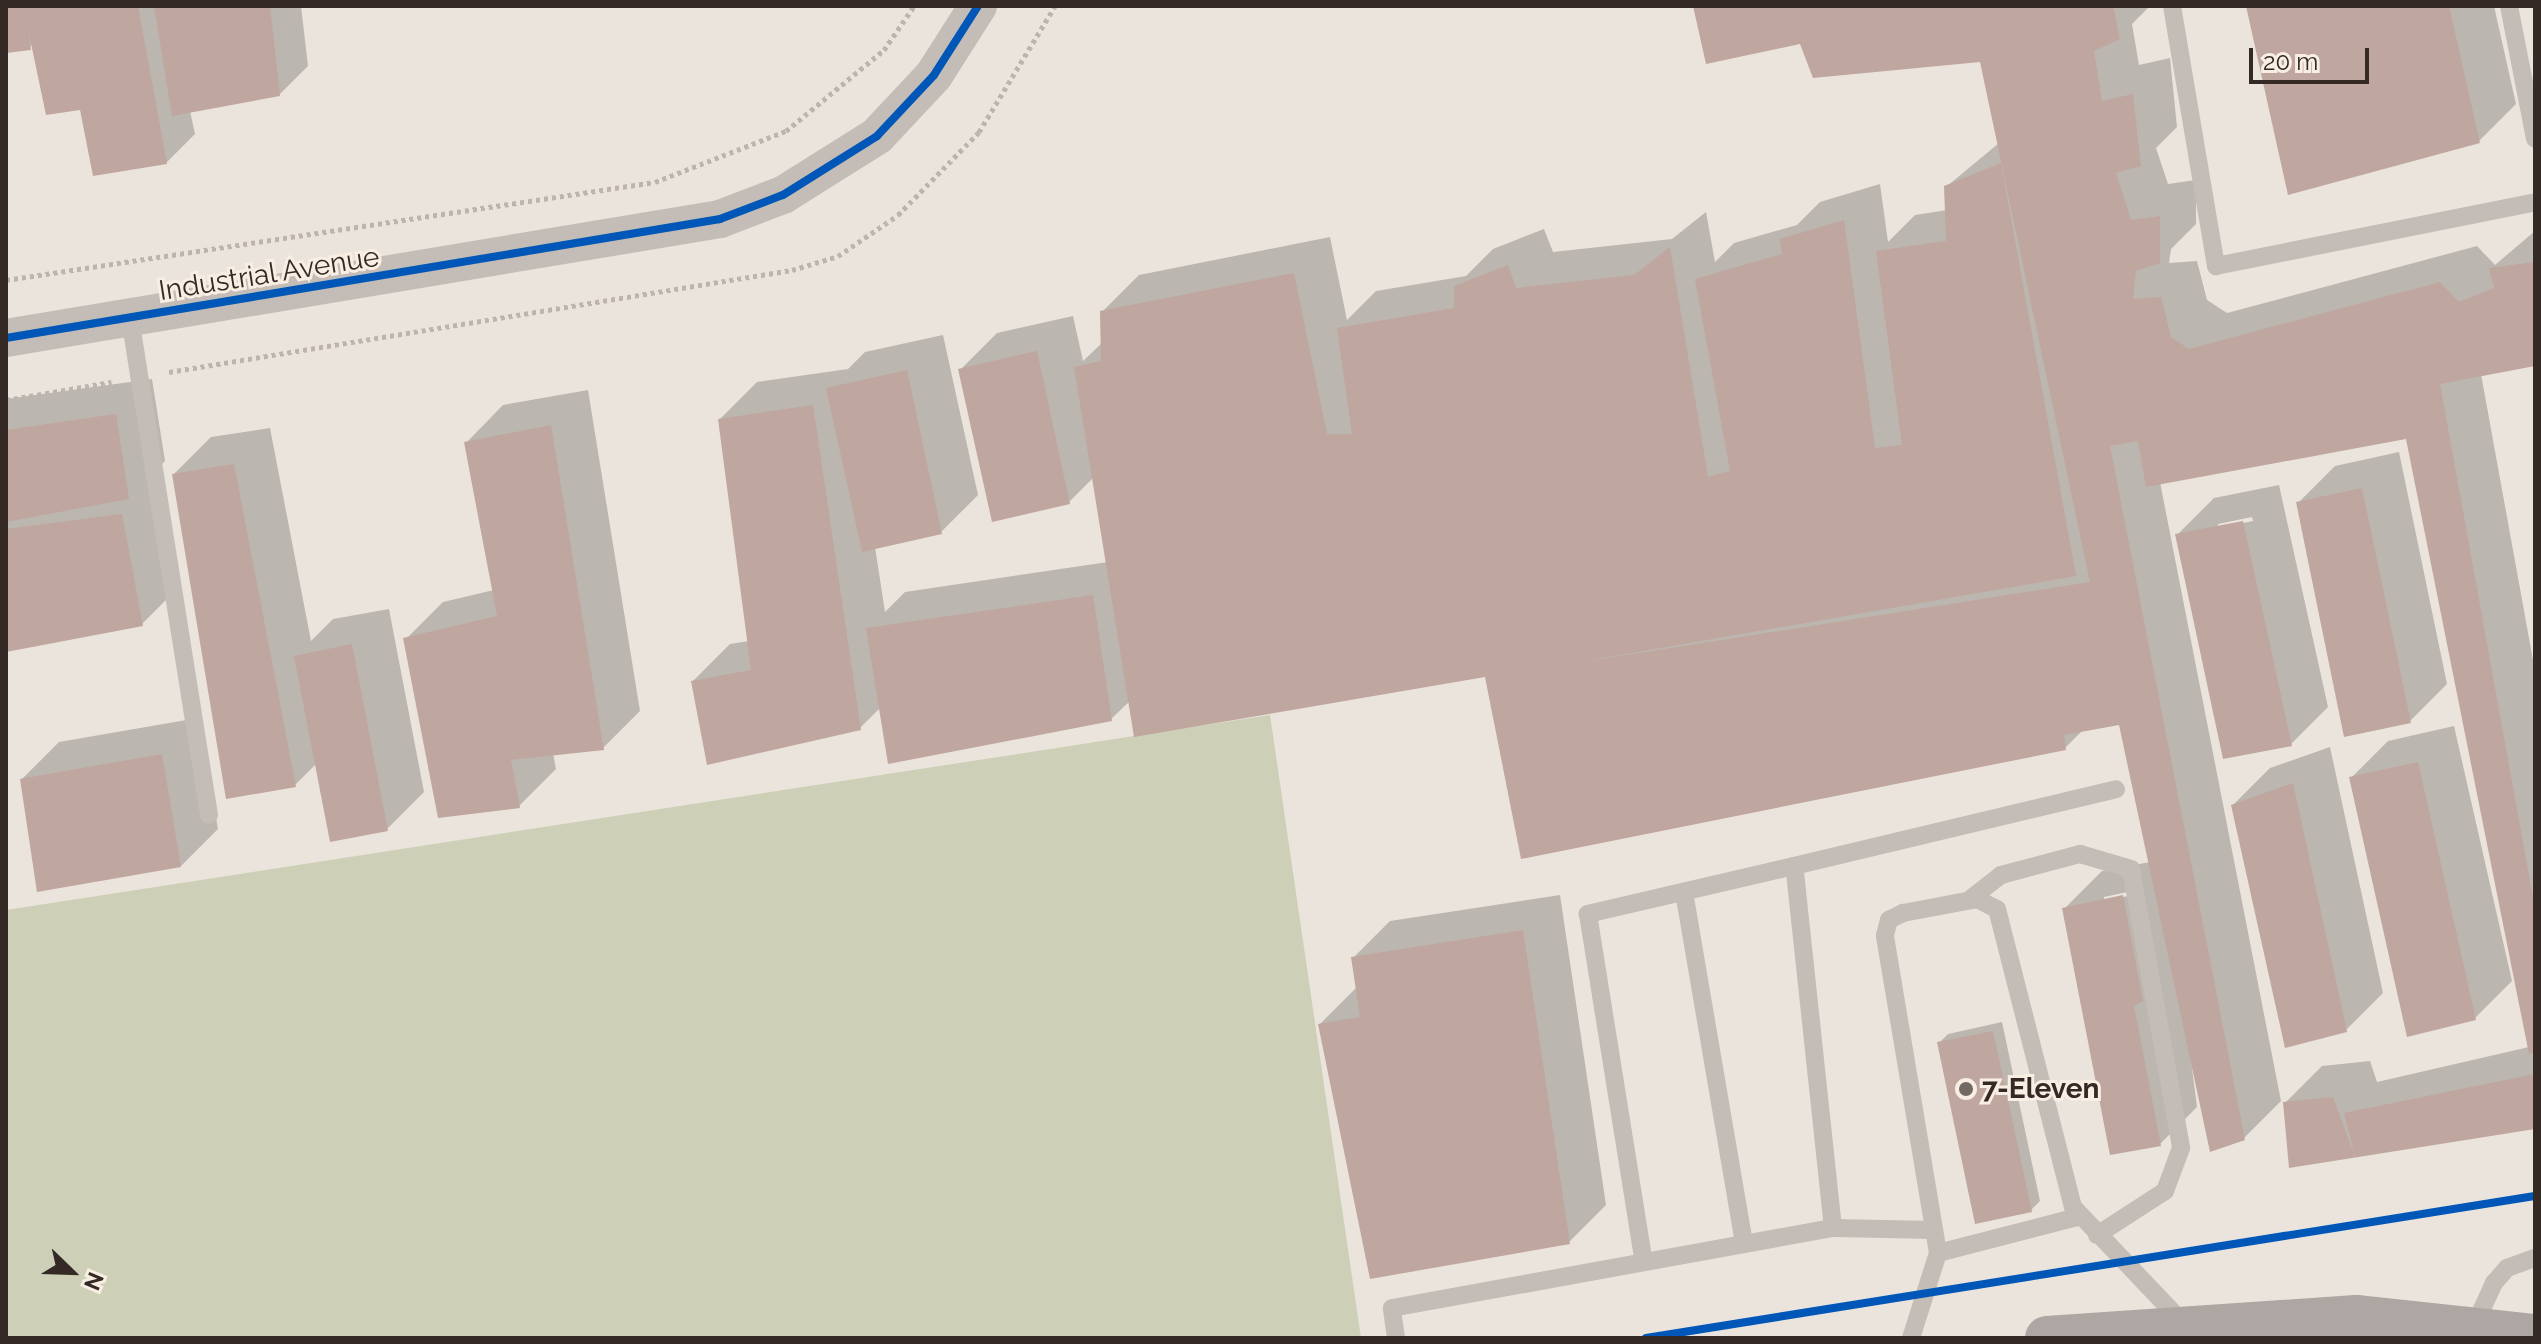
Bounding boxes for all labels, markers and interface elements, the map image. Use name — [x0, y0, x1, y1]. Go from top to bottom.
scale bar — [2253, 32, 2373, 82]
text: 20 m — [2263, 47, 2318, 76]
street label: Industrial Avenue — [156, 240, 382, 308]
place label: 7-Eleven — [1982, 1072, 2099, 1106]
marker: 7-Eleven — [1957, 1080, 1975, 1098]
north arrow — [32, 1232, 112, 1312]
text: N — [79, 1269, 109, 1294]

